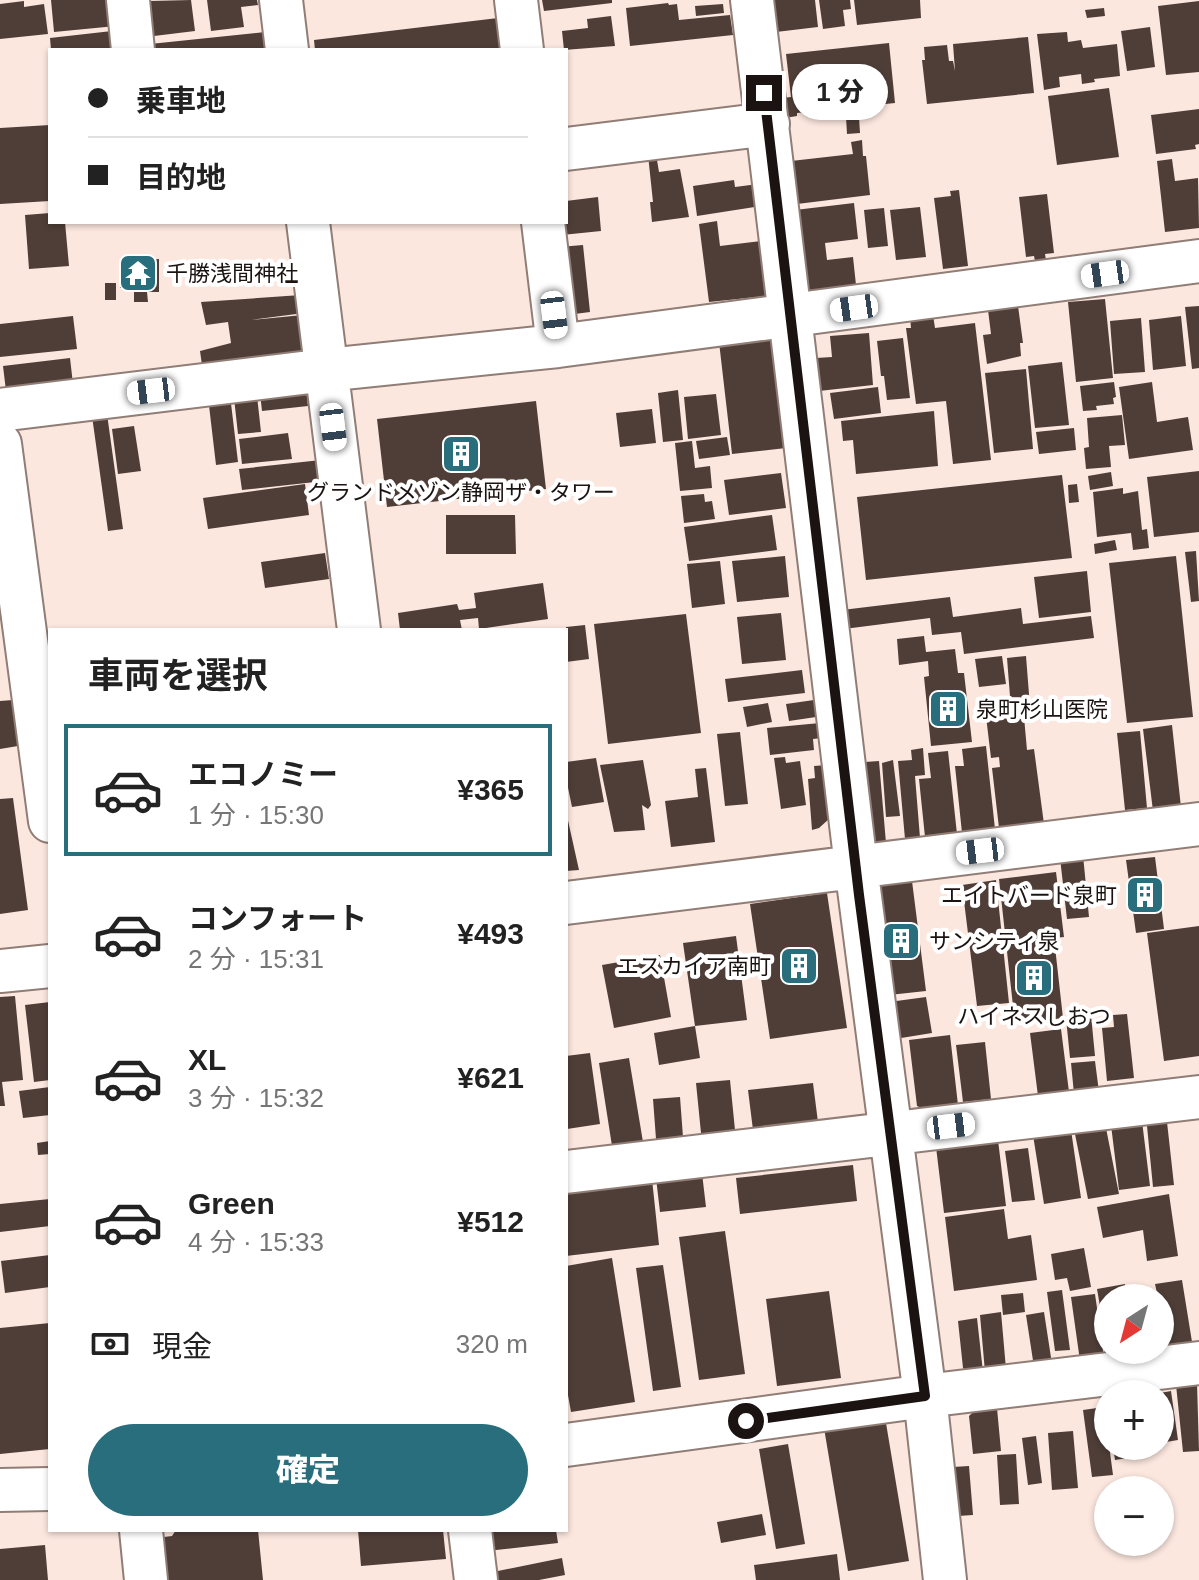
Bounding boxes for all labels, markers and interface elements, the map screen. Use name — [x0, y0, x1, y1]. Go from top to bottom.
callout: 1 分 — [792, 65, 888, 121]
route end — [746, 75, 782, 111]
text: 1 分 — [816, 77, 864, 107]
text: 乗車地 — [136, 84, 226, 117]
text: 目的地 — [136, 161, 226, 194]
temple icon: 千勝浅間神社 — [117, 252, 159, 294]
car — [1080, 259, 1130, 289]
place label: 千勝浅間神社 — [166, 261, 298, 286]
car — [539, 290, 569, 340]
car — [829, 293, 879, 323]
car — [126, 376, 176, 406]
car — [318, 402, 348, 452]
building icon: グランドメゾン静岡ザ・タワー — [440, 433, 482, 475]
place label: グランドメゾン静岡ザ・タワー — [307, 480, 615, 505]
text: 車両を選択 — [88, 655, 268, 696]
building icon: 泉町杉山医院 — [927, 688, 969, 730]
place label: 泉町杉山医院 — [976, 697, 1108, 722]
icon: car — [92, 754, 164, 826]
text: エコノミー — [188, 758, 338, 791]
text: ¥365 — [457, 773, 524, 806]
text: 1 分 · 15:30 — [188, 800, 324, 830]
car — [955, 836, 1005, 866]
building icon: エイトバード泉町 — [1124, 874, 1166, 916]
place label: エイトバード泉町 — [941, 883, 1117, 908]
icon: car — [92, 898, 164, 970]
text: コンフォート — [188, 902, 367, 935]
text: ¥493 — [457, 917, 524, 950]
building icon: サンシティ泉 — [880, 920, 922, 962]
place label: サンシティ泉 — [929, 929, 1060, 954]
text: 2 分 · 15:31 — [188, 944, 324, 974]
building icon: エスカイア南町 — [778, 945, 820, 987]
place label: エスカイア南町 — [617, 954, 771, 979]
building icon: ハイネスしおつ — [1013, 957, 1055, 999]
place label: ハイネスしおつ — [957, 1004, 1111, 1029]
icon: car — [92, 1042, 164, 1114]
text: XL — [188, 1043, 226, 1076]
text: ¥621 — [457, 1061, 524, 1094]
text: 3 分 · 15:32 — [188, 1083, 324, 1113]
car — [926, 1111, 976, 1141]
icon: car — [92, 1186, 164, 1258]
text: Green — [188, 1187, 275, 1220]
text: ¥512 — [457, 1205, 524, 1238]
text: 4 分 · 15:33 — [188, 1227, 324, 1257]
north arrow — [1094, 1284, 1174, 1364]
map controls — [1094, 1284, 1174, 1556]
icon: cash — [88, 1322, 132, 1366]
text: 320 m — [456, 1329, 528, 1359]
text: 現金 — [152, 1330, 212, 1363]
button: + — [1094, 1380, 1174, 1460]
route start — [728, 1403, 764, 1439]
button: 確定 — [88, 1424, 528, 1516]
button: − — [1094, 1476, 1174, 1556]

